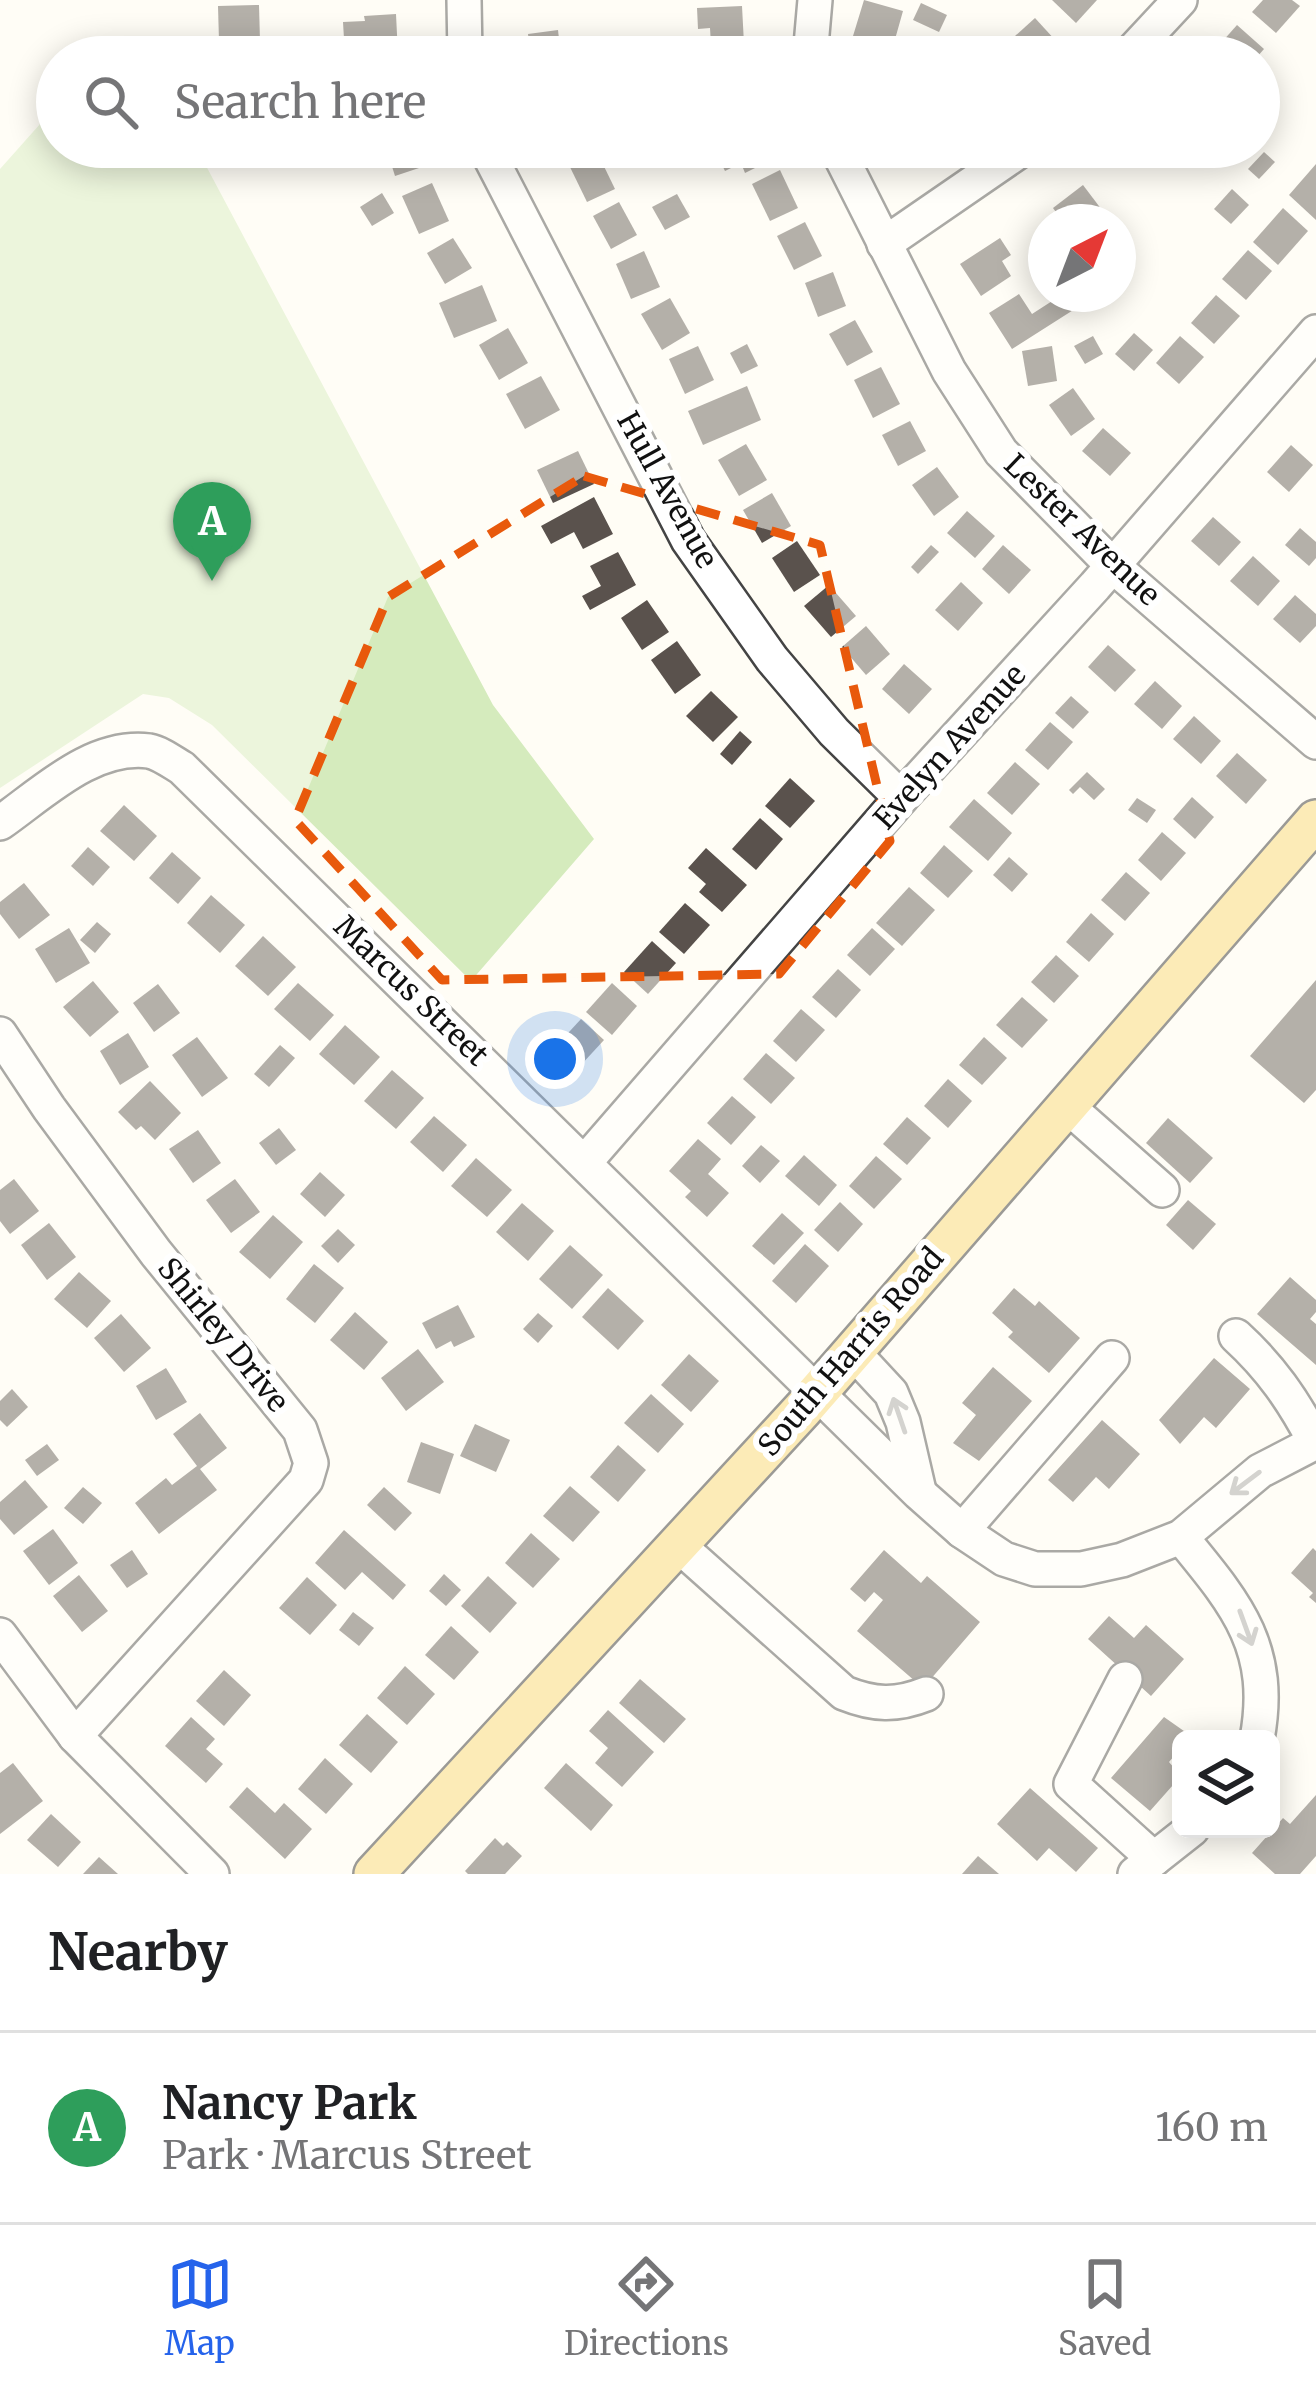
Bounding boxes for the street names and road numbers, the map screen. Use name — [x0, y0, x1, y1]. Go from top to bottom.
street label: Hull Avenue — [609, 405, 726, 574]
street label: Lester Avenue — [997, 445, 1169, 613]
street label: Evelyn Avenue — [865, 656, 1033, 837]
street label: Marcus Street — [327, 907, 497, 1074]
street label: South Harris Road — [749, 1239, 951, 1463]
street label: Shirley Drive — [150, 1250, 297, 1419]

